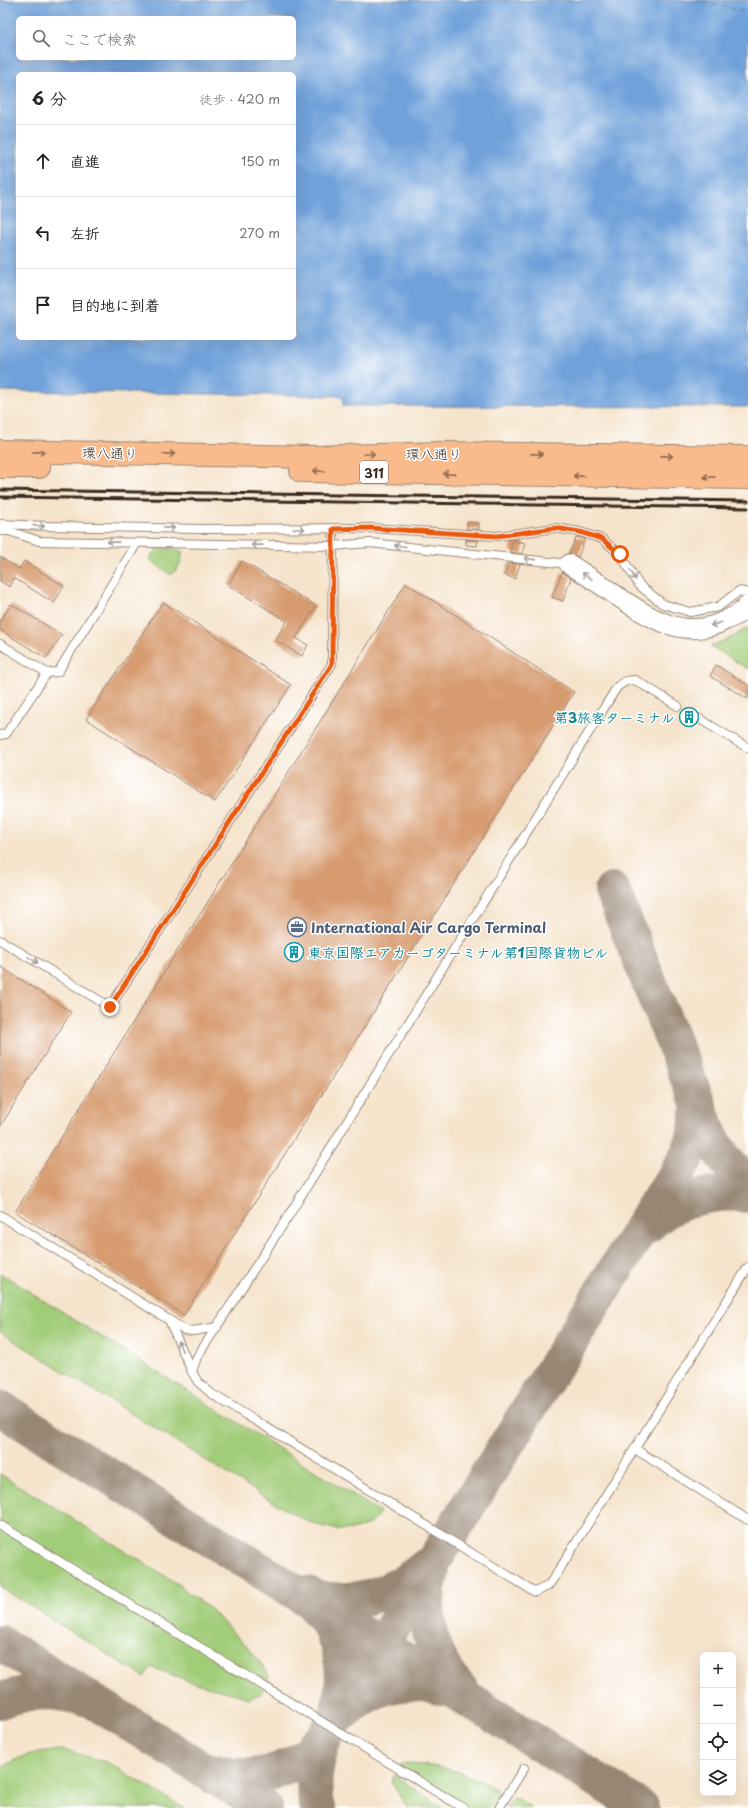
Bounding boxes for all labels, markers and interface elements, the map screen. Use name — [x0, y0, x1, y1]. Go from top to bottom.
search box — [16, 16, 296, 60]
icon: search — [30, 27, 52, 49]
text: ここで検索 — [62, 27, 137, 50]
text: 6 分 — [32, 85, 66, 111]
text: 徒歩 · 420 m — [200, 89, 280, 108]
text: 直進 — [70, 149, 100, 172]
icon: ahead — [32, 150, 54, 172]
text: 150 m — [241, 151, 280, 170]
text: 左折 — [70, 221, 100, 244]
icon: left — [32, 222, 54, 244]
text: 270 m — [239, 223, 280, 242]
text: 目的地に到着 — [70, 293, 160, 316]
icon: arrive — [32, 294, 54, 316]
street label: 環八通り — [82, 442, 138, 464]
street label: 環八通り — [406, 443, 462, 464]
one-way arrow — [32, 448, 45, 456]
one-way arrow — [162, 450, 175, 458]
one-way arrow — [530, 450, 543, 458]
one-way arrow — [362, 451, 375, 458]
one-way arrow — [660, 452, 673, 460]
road number: 311 — [360, 461, 388, 483]
one-way arrow — [313, 467, 326, 475]
one-way arrow — [443, 470, 456, 477]
one-way arrow — [573, 472, 586, 480]
one-way arrow — [703, 473, 716, 481]
one-way arrow — [32, 522, 45, 529]
one-way arrow — [162, 524, 175, 532]
one-way arrow — [292, 525, 305, 533]
one-way arrow — [107, 538, 120, 546]
one-way arrow — [251, 541, 264, 549]
one-way arrow — [394, 542, 407, 549]
route start — [611, 545, 629, 563]
one-way arrow — [524, 556, 537, 563]
one-way arrow — [630, 569, 638, 581]
one-way arrow — [581, 571, 592, 580]
one-way arrow — [709, 621, 722, 629]
building icon: 第3旅客ターミナル — [678, 706, 700, 728]
place label: 第3旅客ターミナル — [554, 707, 675, 728]
office icon: International Air Cargo Terminal — [286, 916, 308, 938]
place label: International Air Cargo Terminal — [311, 917, 546, 938]
building icon: 東京国際エアカーゴターミナル第1国際貨物ビル — [283, 941, 305, 963]
place label: 東京国際エアカーゴターミナル第1国際貨物ビル — [308, 942, 608, 963]
one-way arrow — [27, 957, 39, 965]
route end — [101, 998, 119, 1016]
one-way arrow — [176, 1340, 183, 1352]
map controls — [700, 1652, 736, 1796]
button: + — [700, 1652, 736, 1688]
button: − — [700, 1688, 736, 1724]
button: locate — [700, 1724, 736, 1760]
button: layers — [700, 1760, 736, 1796]

